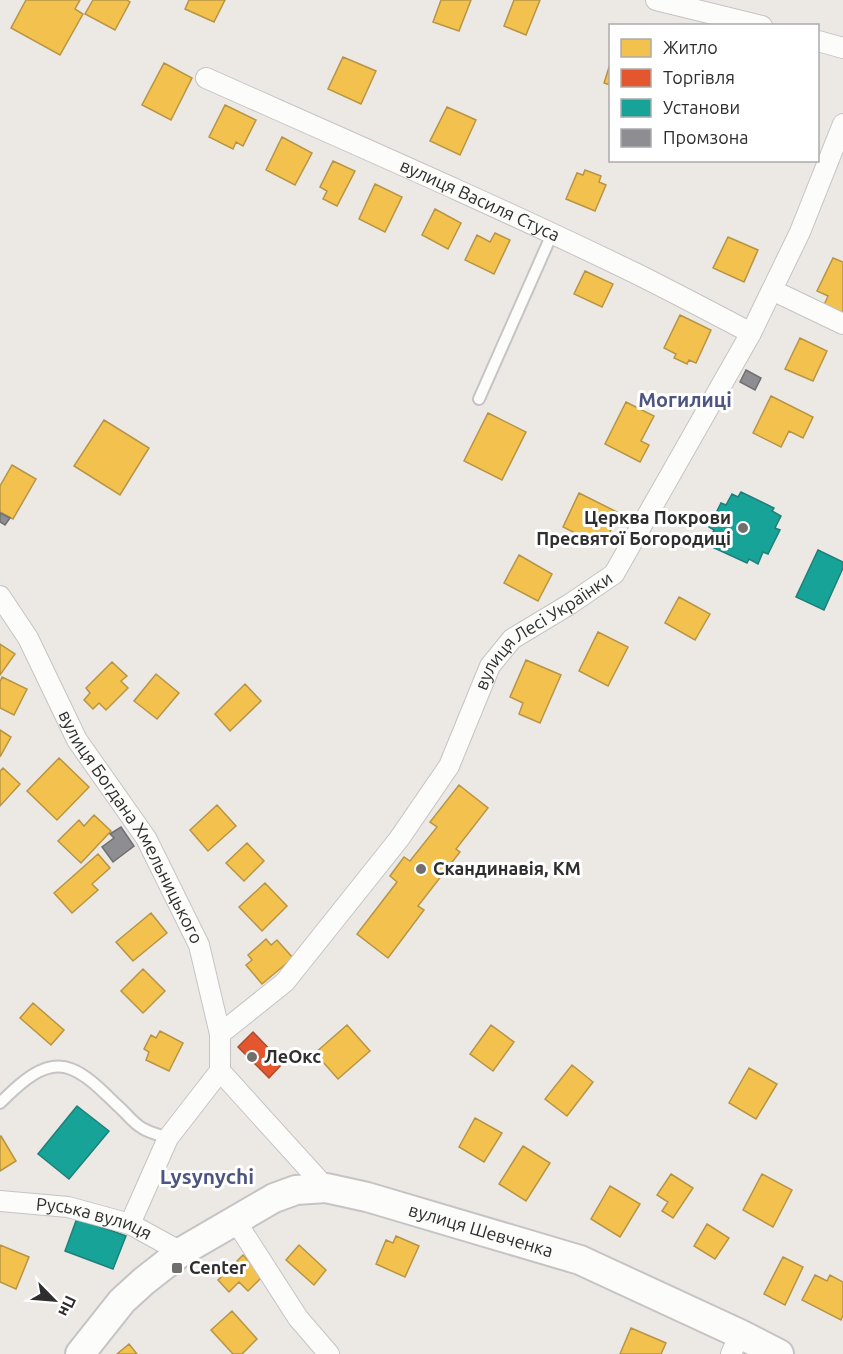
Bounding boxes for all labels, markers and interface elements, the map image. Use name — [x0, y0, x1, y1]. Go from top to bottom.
legend — [609, 24, 819, 162]
text: Житло — [663, 37, 718, 57]
text: Торгівля — [663, 67, 735, 87]
text: Установи — [663, 97, 740, 117]
text: Промзона — [663, 127, 748, 147]
street label: вулиця Василя Стуса — [397, 155, 563, 245]
district label: Могилиці — [638, 388, 732, 411]
place label: Церква Покрови Пресвятої Богородиці — [536, 507, 731, 548]
marker: Церква Покрови Пресвятої Богородиці — [736, 521, 750, 535]
street label: вулиця Лесі Українки — [470, 567, 616, 693]
street label: вулиця Богдана Хмельницького — [55, 707, 208, 946]
place label: Скандинавія, КМ — [433, 858, 581, 878]
marker: Скандинавія, КМ — [414, 862, 428, 876]
place label: ЛеОкс — [264, 1046, 321, 1066]
marker: ЛеОкс — [245, 1050, 259, 1064]
district label: Lysynychi — [160, 1164, 254, 1188]
street label: Руська вулиця — [35, 1193, 156, 1243]
street label: вулиця Шевченка — [406, 1199, 556, 1260]
place label: Center — [189, 1257, 247, 1277]
marker: Center — [170, 1261, 184, 1275]
north arrow — [24, 1270, 84, 1330]
text: Пн — [55, 1293, 80, 1320]

